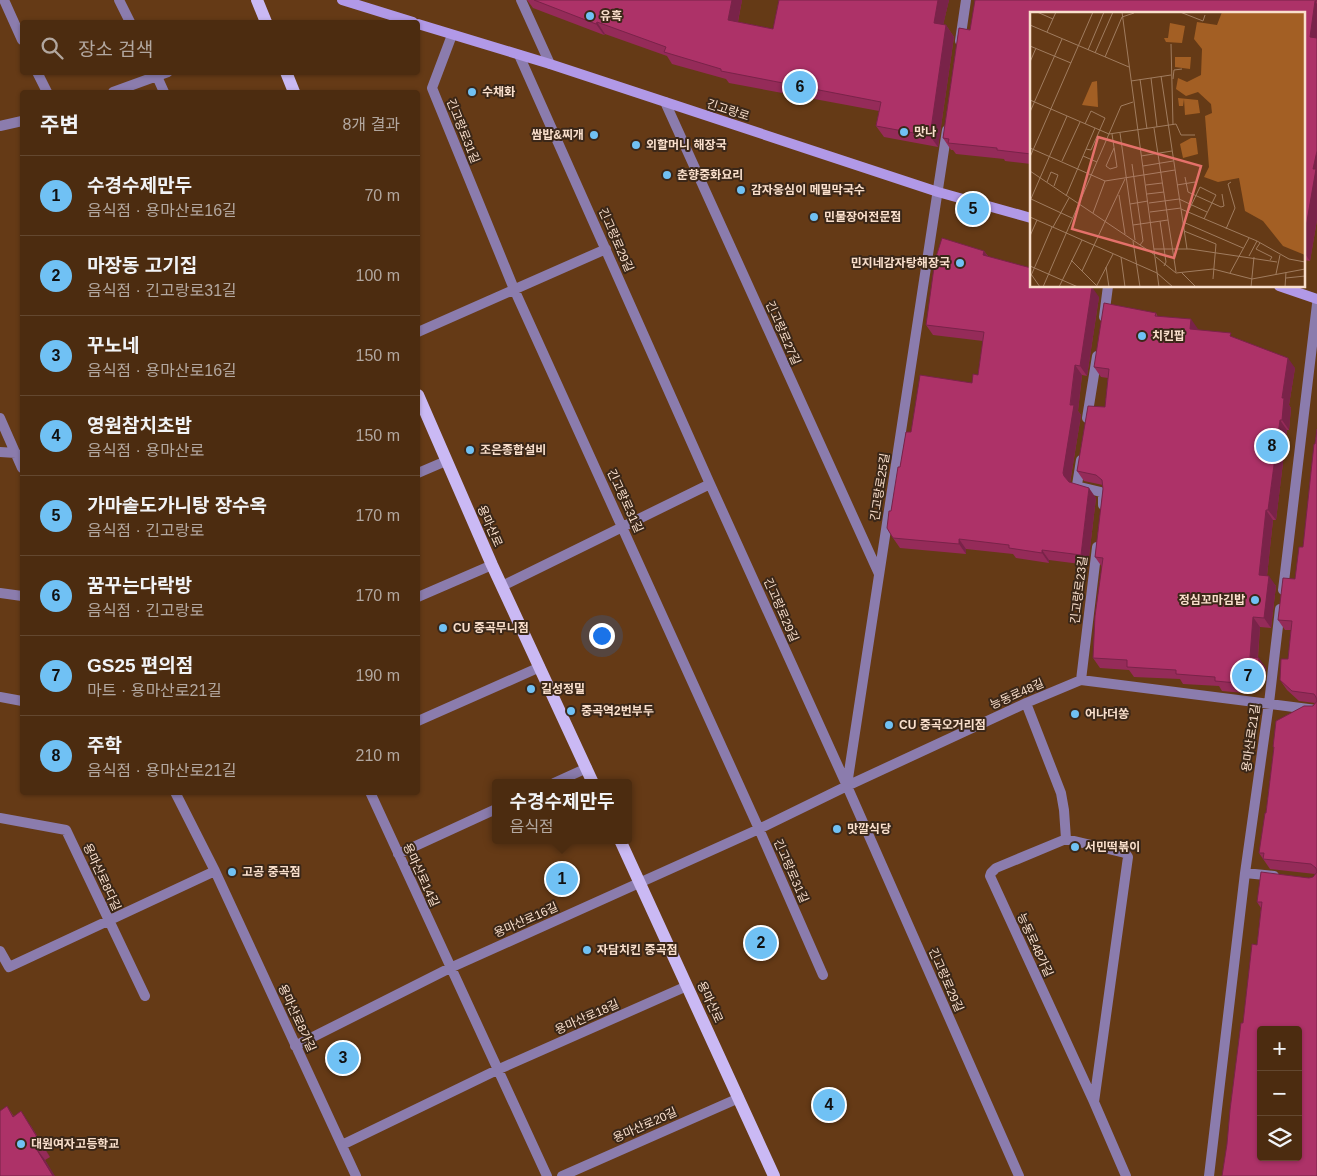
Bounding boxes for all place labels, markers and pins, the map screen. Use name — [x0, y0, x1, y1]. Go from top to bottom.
place label: 유혹 — [600, 9, 622, 23]
marker: 유혹 — [584, 10, 596, 22]
pin: 6 — [784, 68, 816, 106]
place label: 수채화 — [482, 85, 515, 99]
marker: 수채화 — [466, 86, 478, 98]
place label: 맛나 — [914, 125, 936, 139]
marker: 맛나 — [898, 126, 910, 138]
place label: 쌈밥&찌개 — [531, 128, 584, 142]
marker: 쌈밥&찌개 — [588, 129, 600, 141]
place label: 외할머니 해장국 — [646, 138, 727, 152]
marker: 외할머니 해장국 — [630, 139, 642, 151]
place label: 춘향중화요리 — [677, 168, 743, 182]
marker: 춘향중화요리 — [661, 169, 673, 181]
place label: 감자옹심이 메밀막국수 — [751, 183, 865, 197]
marker: 감자옹심이 메밀막국수 — [735, 184, 747, 196]
pin: 5 — [957, 190, 989, 228]
place label: 민물장어전문점 — [824, 210, 901, 224]
marker: 민물장어전문점 — [808, 211, 820, 223]
place label: 민지네감자탕해장국 — [851, 256, 950, 270]
marker: 민지네감자탕해장국 — [954, 257, 966, 269]
place label: 치킨팝 — [1152, 329, 1185, 343]
marker: 치킨팝 — [1136, 330, 1148, 342]
pin: 8 — [1256, 427, 1288, 465]
place label: 조은종합설비 — [480, 443, 546, 457]
marker: 조은종합설비 — [464, 444, 476, 456]
place label: 정심꼬마김밥 — [1179, 593, 1245, 607]
marker: 정심꼬마김밥 — [1249, 594, 1261, 606]
place label: CU 중곡무니점 — [453, 621, 529, 635]
marker: CU 중곡무니점 — [437, 622, 449, 634]
pin: 7 — [1232, 657, 1264, 695]
place label: 길성정밀 — [541, 682, 585, 696]
marker: 길성정밀 — [525, 683, 537, 695]
place label: 중곡역2번부두 — [581, 704, 654, 718]
marker: 중곡역2번부두 — [565, 705, 577, 717]
place label: 어나더쏭 — [1085, 707, 1129, 721]
marker: 어나더쏭 — [1069, 708, 1081, 720]
place label: CU 중곡오거리점 — [899, 718, 986, 732]
marker: CU 중곡오거리점 — [883, 719, 895, 731]
place label: 맛깔식당 — [847, 822, 891, 836]
marker: 맛깔식당 — [831, 823, 843, 835]
place label: 서민떡볶이 — [1085, 840, 1140, 854]
marker: 서민떡볶이 — [1069, 841, 1081, 853]
pin: 1 — [546, 860, 578, 898]
place label: 고공 중곡점 — [242, 865, 301, 879]
marker: 고공 중곡점 — [226, 866, 238, 878]
pin: 2 — [745, 924, 777, 962]
place label: 자담치킨 중곡점 — [597, 943, 678, 957]
marker: 자담치킨 중곡점 — [581, 944, 593, 956]
pin: 3 — [327, 1039, 359, 1077]
pin: 4 — [813, 1086, 845, 1124]
place label: 대원여자고등학교 — [31, 1137, 119, 1151]
marker: 대원여자고등학교 — [15, 1138, 27, 1150]

